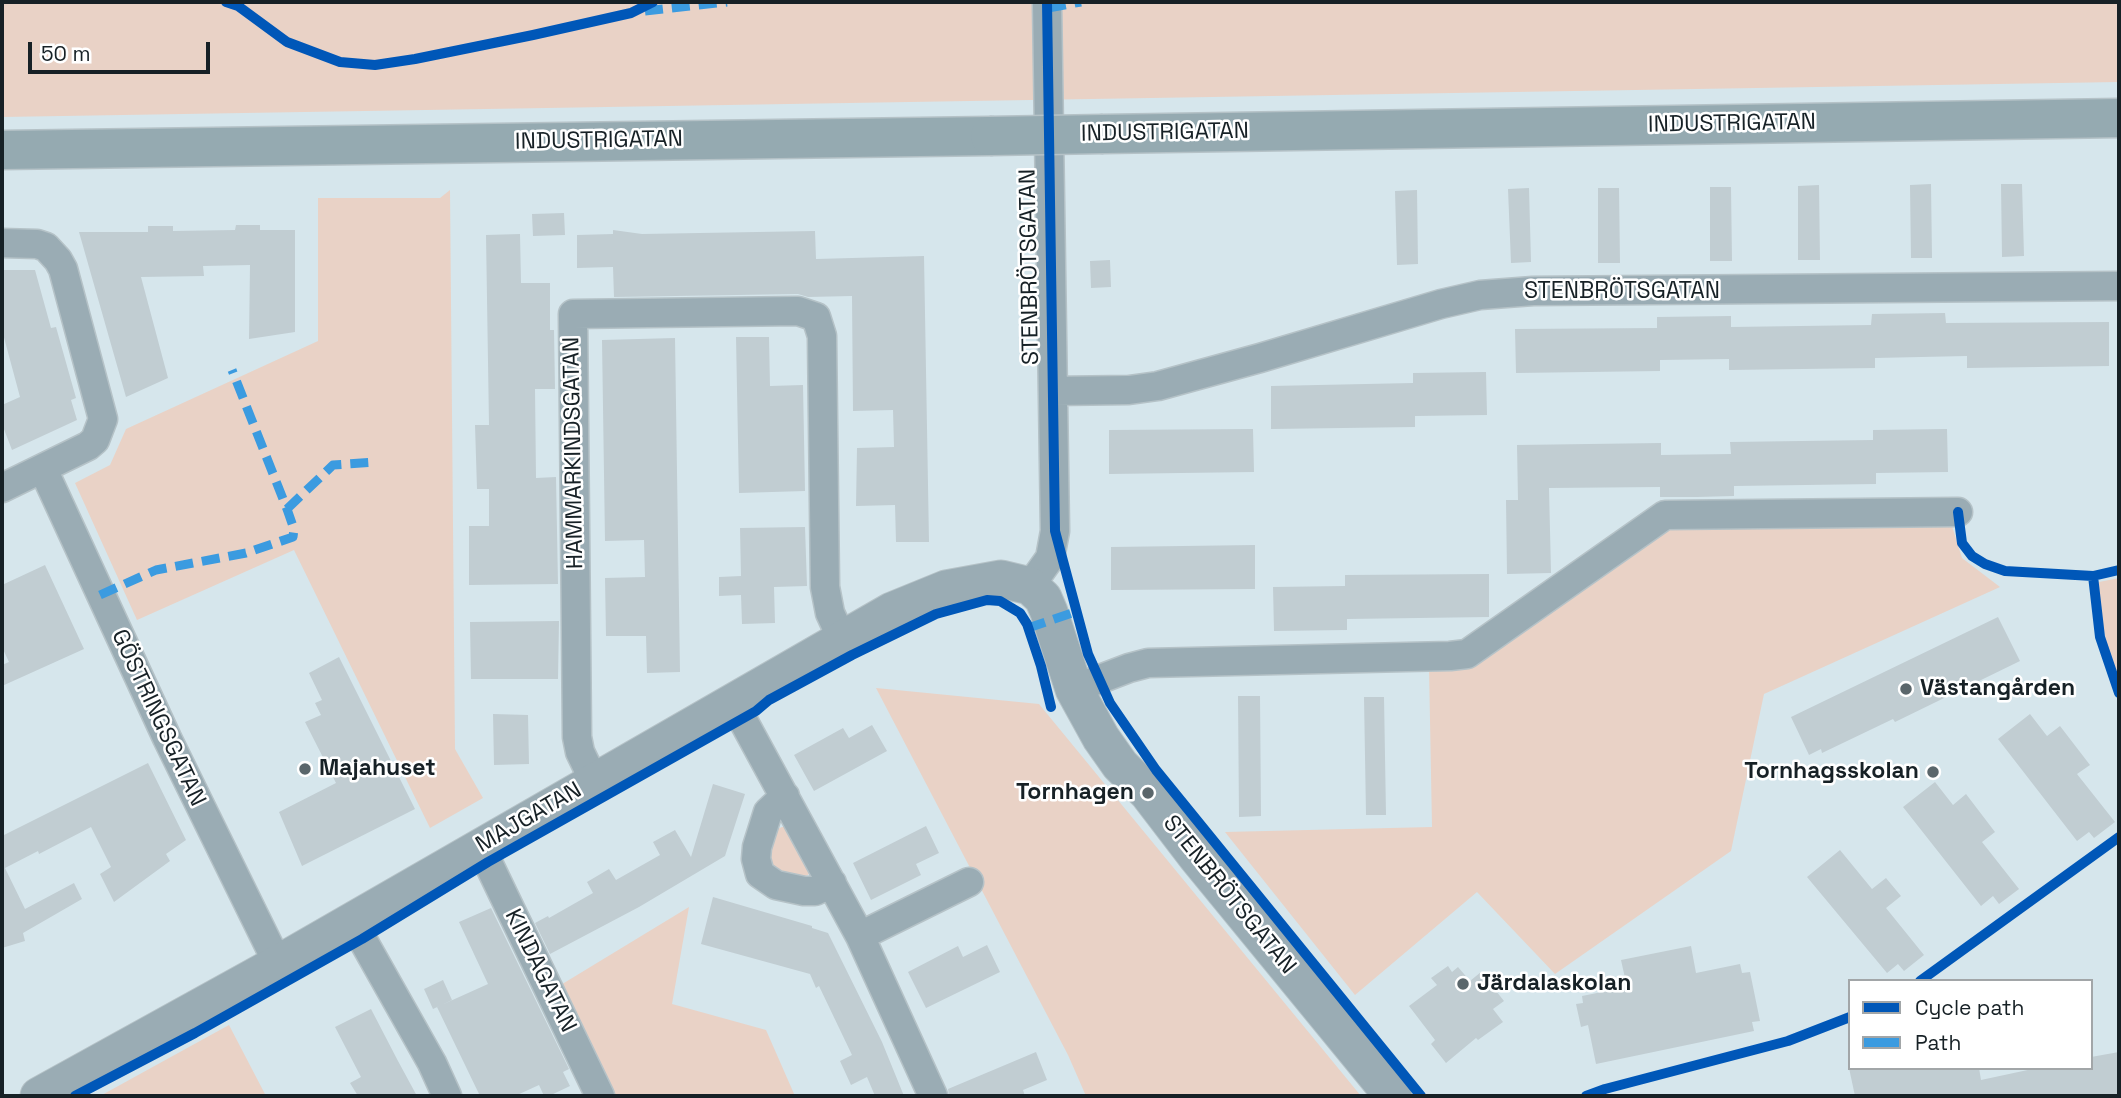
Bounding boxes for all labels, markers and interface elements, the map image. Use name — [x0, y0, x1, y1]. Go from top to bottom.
scale bar — [32, 28, 214, 72]
text: 50 m — [41, 40, 91, 67]
street label: INDUSTRIGATAN — [1648, 109, 1816, 139]
street label: INDUSTRIGATAN — [1081, 118, 1249, 148]
street label: INDUSTRIGATAN — [515, 126, 683, 156]
street label: STENBRÖTSGATAN — [1014, 169, 1046, 365]
street label: STENBRÖTSGATAN — [1524, 278, 1720, 306]
street label: HAMMARKINDSGATAN — [558, 337, 590, 569]
street label: GÖSTRINGSGATAN — [105, 625, 211, 811]
place label: Västangården — [1920, 675, 2075, 703]
marker: Västangården — [1898, 681, 1914, 697]
place label: Majahuset — [319, 755, 436, 783]
place label: Tornhagsskolan — [1744, 758, 1919, 786]
marker: Majahuset — [297, 761, 313, 777]
marker: Tornhagsskolan — [1925, 764, 1941, 780]
street label: MAJGATAN — [471, 777, 587, 859]
place label: Tornhagen — [1016, 779, 1134, 807]
marker: Tornhagen — [1140, 785, 1156, 801]
street label: STENBRÖTSGATAN — [1157, 810, 1301, 980]
street label: KINDAGATAN — [498, 905, 582, 1037]
place label: Järdalaskolan — [1477, 970, 1632, 998]
marker: Järdalaskolan — [1455, 976, 1471, 992]
legend — [1848, 979, 2093, 1070]
text: Cycle path — [1915, 994, 2024, 1021]
text: Path — [1915, 1029, 1961, 1056]

